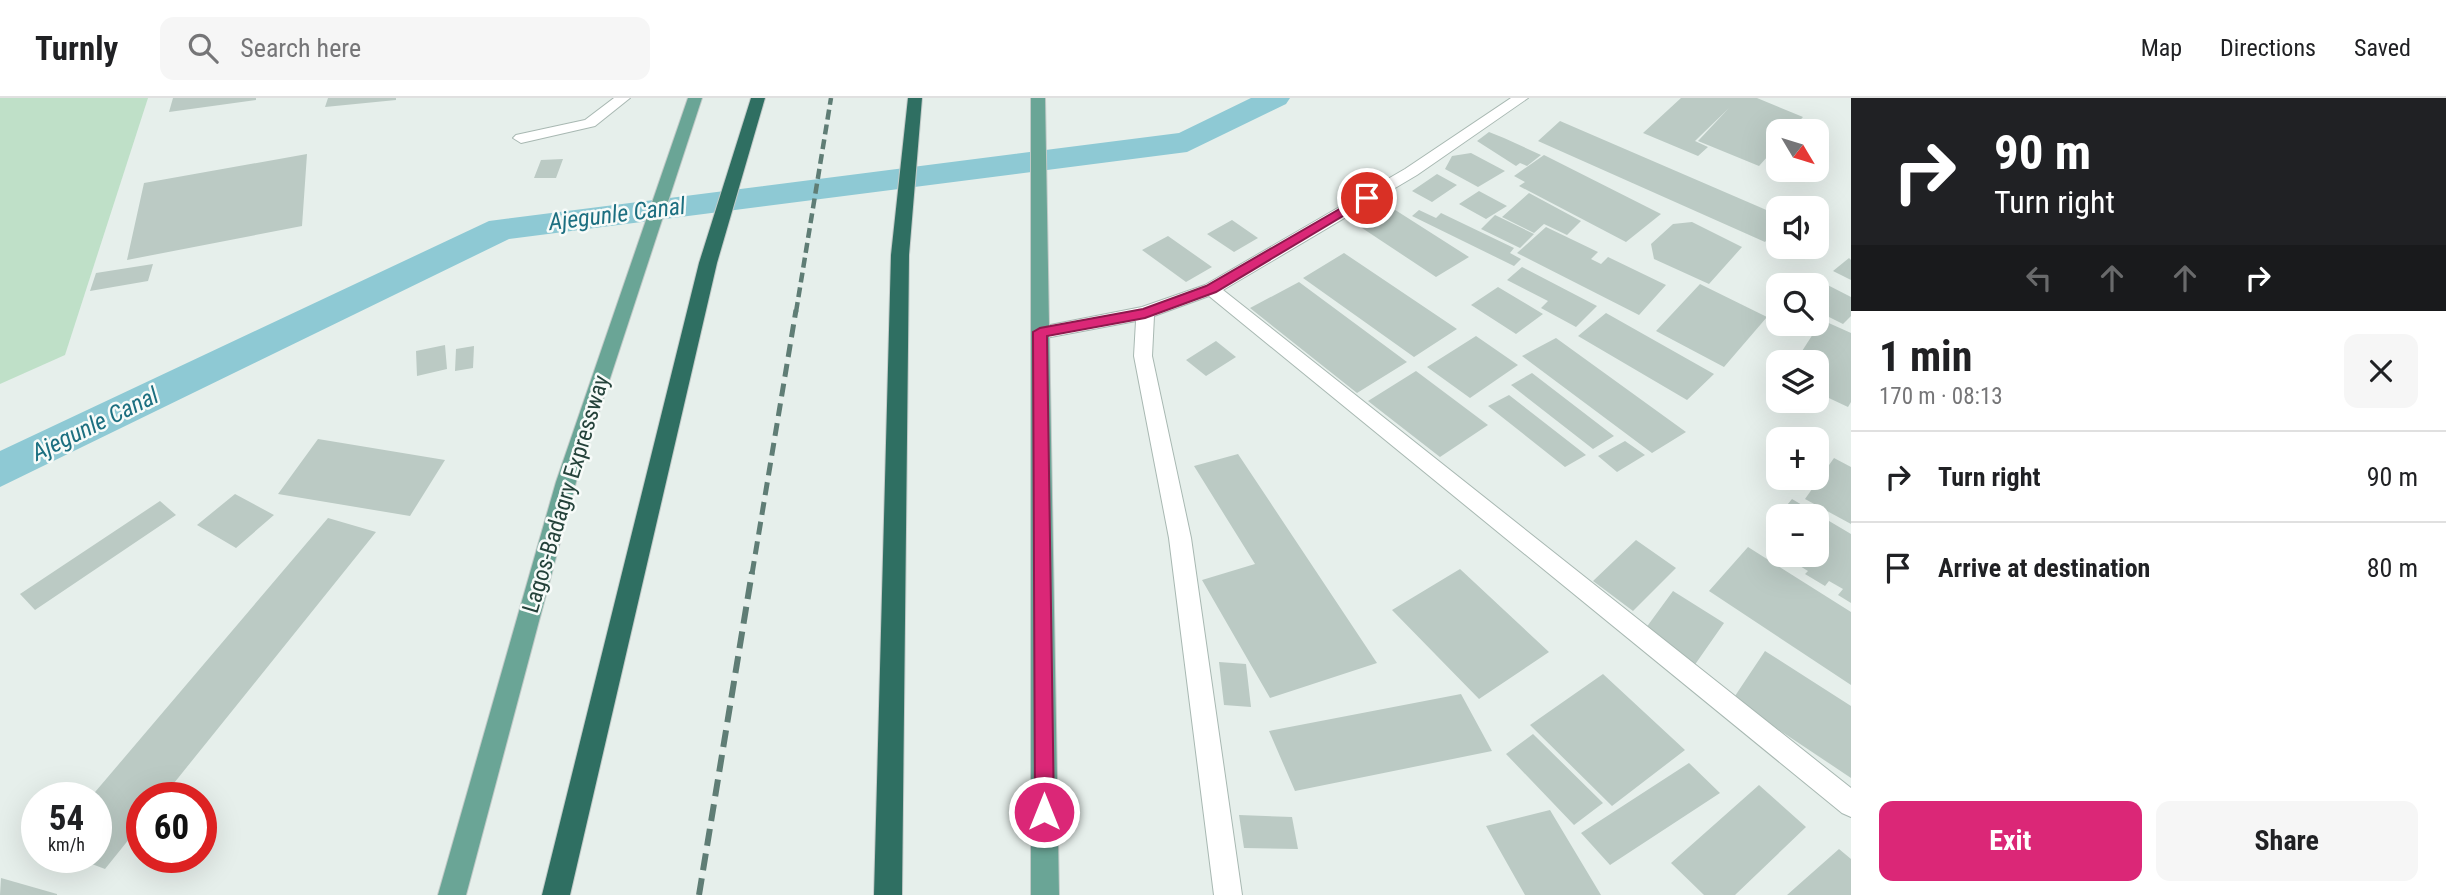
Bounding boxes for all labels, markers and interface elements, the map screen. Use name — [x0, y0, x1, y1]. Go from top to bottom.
search box — [160, 17, 650, 80]
text: Turnly — [35, 29, 118, 68]
icon: search — [184, 29, 222, 67]
text: Search here — [240, 33, 361, 63]
text: Map — [2141, 34, 2182, 62]
text: Directions — [2220, 34, 2316, 62]
text: Saved — [2354, 34, 2411, 62]
north arrow — [1766, 119, 1829, 182]
map controls — [1766, 119, 1829, 567]
text: 90 m — [1994, 124, 2091, 181]
icon: right — [1879, 126, 1970, 217]
pin — [1337, 168, 1397, 228]
icon: arrive — [1348, 179, 1386, 217]
text: Turn right — [1994, 183, 2115, 221]
water label: Ajegunle Canal — [546, 192, 688, 236]
button: sound — [1766, 196, 1829, 259]
icon: left — [2020, 259, 2058, 297]
icon: ahead — [2093, 259, 2131, 297]
icon: ahead — [2166, 259, 2204, 297]
icon: right — [2239, 259, 2277, 297]
button: search — [1766, 273, 1829, 336]
text: 1 min — [1879, 332, 1972, 381]
button: close — [2344, 334, 2418, 408]
button: layers — [1766, 350, 1829, 413]
street label: Lagos-Badagry Expressway — [517, 371, 615, 616]
water label: Ajegunle Canal — [26, 381, 163, 467]
text: 170 m · 08:13 — [1879, 383, 2003, 410]
button: + — [1766, 427, 1829, 490]
icon: right — [1879, 458, 1917, 496]
text: Turn right — [1938, 462, 2040, 492]
text: 90 m — [2367, 462, 2418, 492]
button: − — [1766, 504, 1829, 567]
icon: arrive — [1879, 549, 1917, 587]
text: Arrive at destination — [1938, 553, 2150, 583]
text: 80 m — [2367, 553, 2418, 583]
position arrow — [1007, 775, 1081, 849]
speed limit sign: 60 — [126, 782, 217, 873]
text: 54 — [49, 798, 84, 839]
button: Exit — [1879, 801, 2142, 881]
button: Share — [2156, 801, 2418, 881]
text: km/h — [48, 834, 85, 855]

